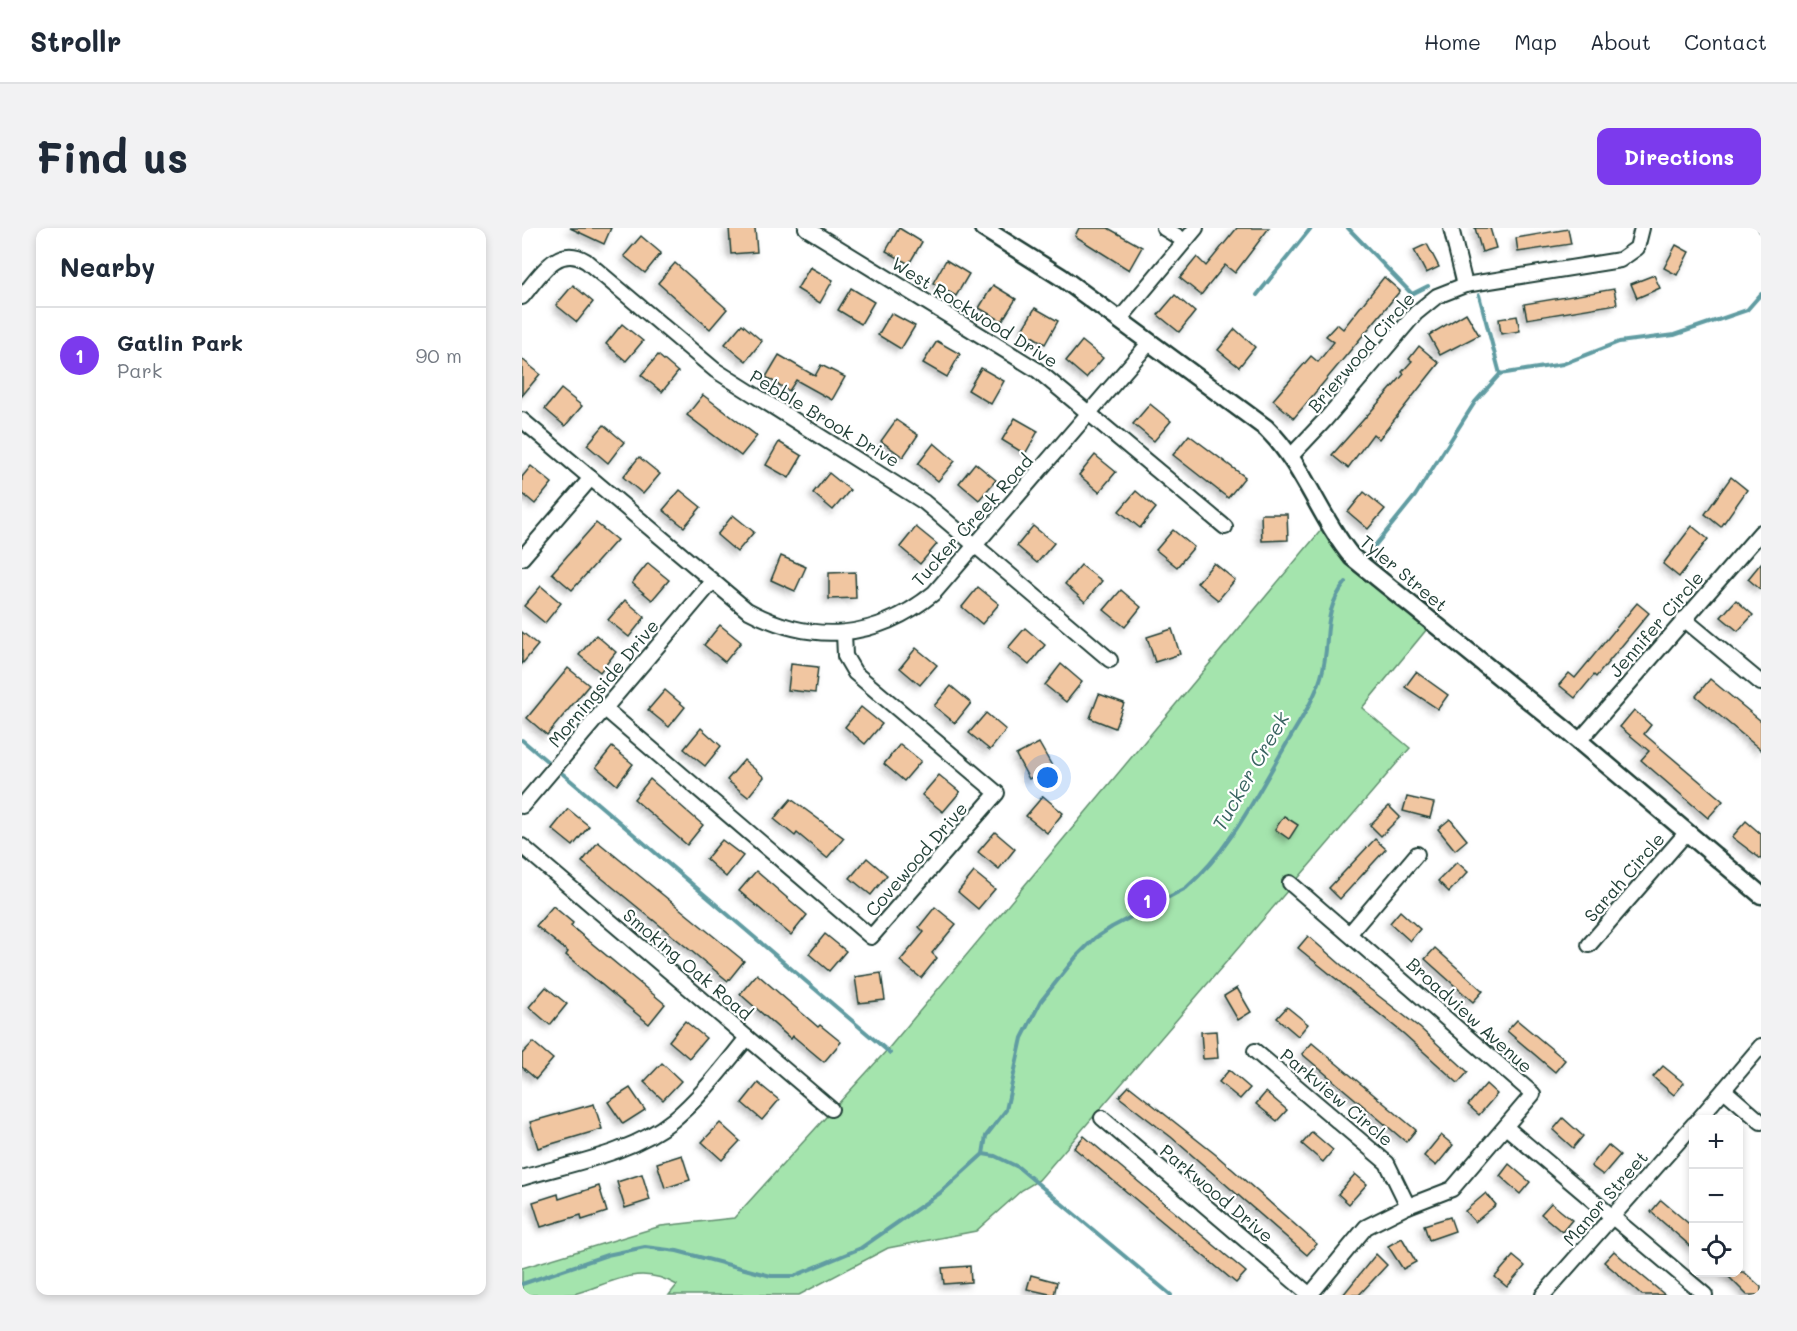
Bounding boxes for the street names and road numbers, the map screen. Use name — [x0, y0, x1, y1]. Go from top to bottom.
street label: West Rockwood Drive — [887, 251, 1063, 373]
street label: Brierwood Circle — [1302, 287, 1420, 417]
street label: Pebble Brook Drive — [746, 364, 904, 472]
street label: Tucker Creek Road — [906, 449, 1038, 591]
street label: Tyler Street — [1355, 529, 1453, 617]
street label: Jennifer Circle — [1603, 566, 1709, 682]
street label: Morningside Drive — [542, 614, 664, 752]
street label: Covewood Drive — [860, 797, 972, 921]
street label: Sarah Circle — [1578, 827, 1670, 927]
street label: Smoking Oak Road — [618, 903, 758, 1025]
street label: Broadview Avenue — [1402, 952, 1538, 1078]
street label: Parkview Circle — [1276, 1043, 1398, 1151]
street label: Parkwood Drive — [1155, 1139, 1279, 1247]
street label: Manor Street — [1557, 1145, 1653, 1251]

